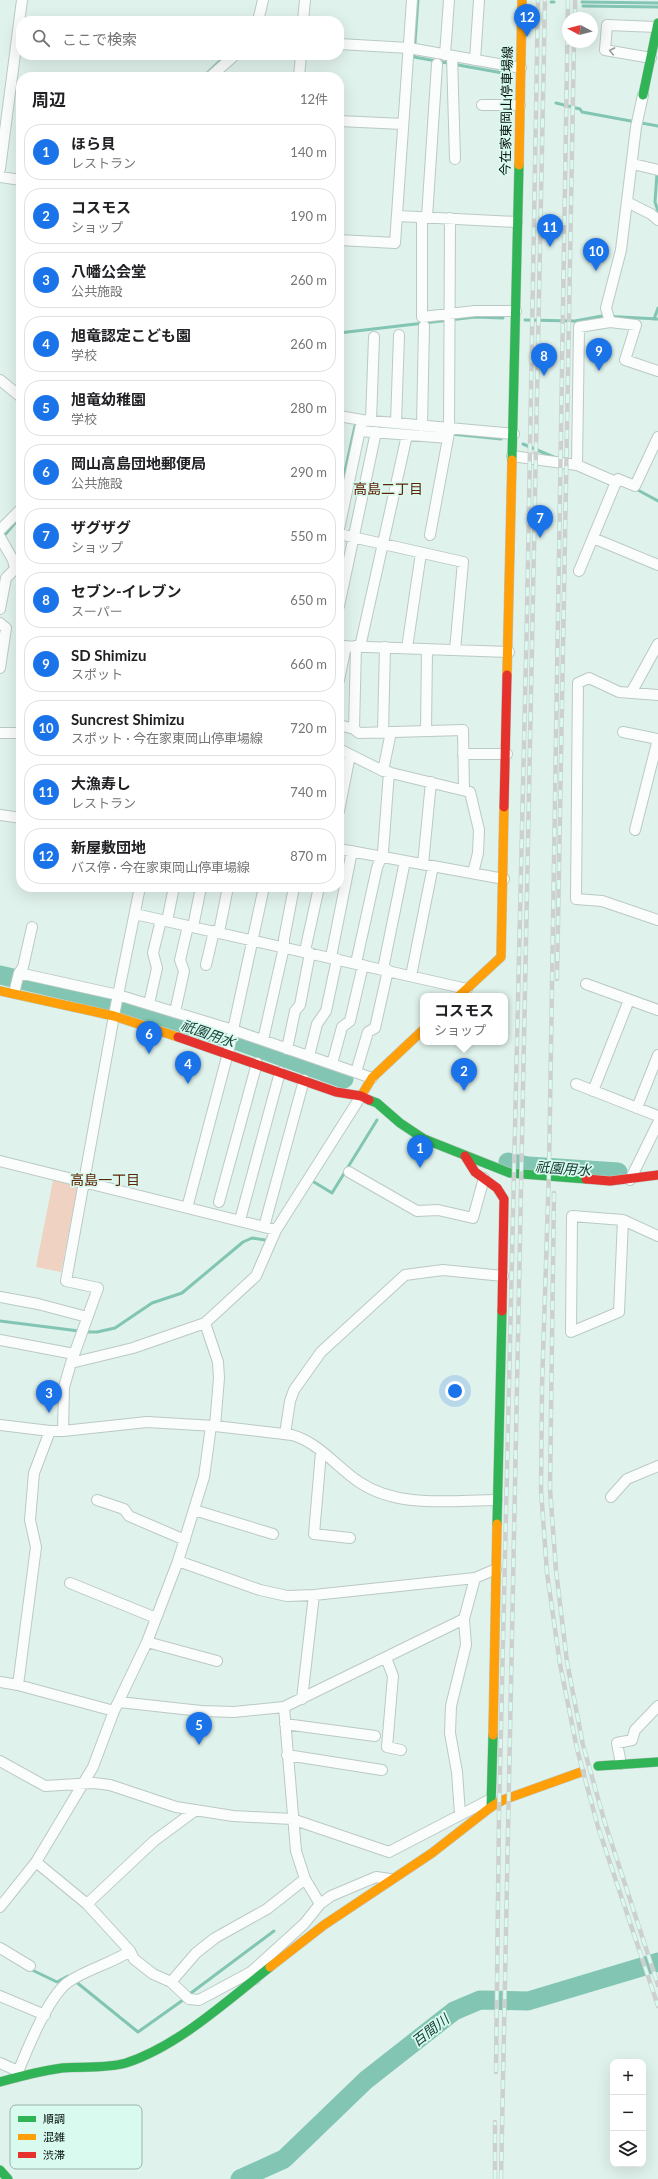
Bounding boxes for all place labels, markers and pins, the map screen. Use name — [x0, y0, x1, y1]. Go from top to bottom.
pin: 12 — [514, 4, 540, 37]
pin: 11 — [537, 214, 563, 247]
pin: 10 — [583, 238, 609, 271]
pin: 9 — [586, 338, 612, 371]
pin: 8 — [531, 343, 557, 376]
pin: 7 — [527, 505, 553, 538]
pin: 6 — [136, 1021, 162, 1054]
pin: 4 — [175, 1051, 201, 1084]
pin: 2 — [451, 1058, 477, 1091]
pin: 1 — [407, 1135, 433, 1168]
pin: 3 — [36, 1380, 62, 1413]
pin: 5 — [186, 1712, 212, 1745]

